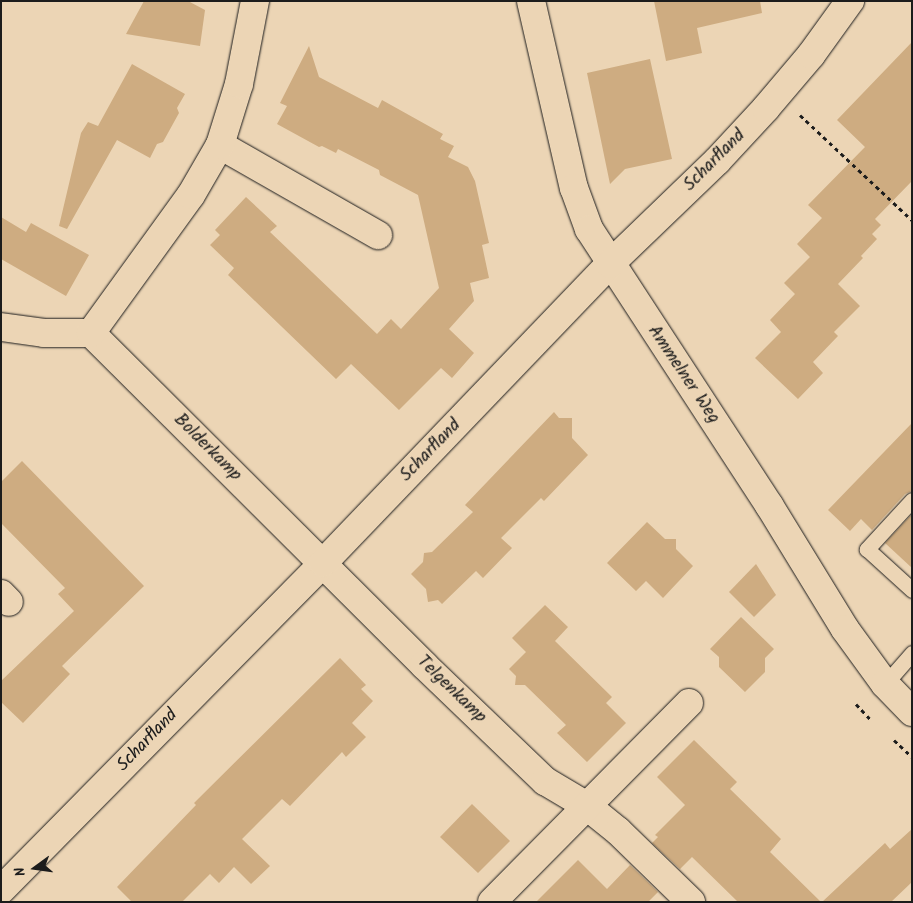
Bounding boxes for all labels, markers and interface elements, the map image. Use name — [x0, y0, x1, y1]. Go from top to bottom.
street label: Scharfland — [680, 126, 750, 196]
street label: Ammelner Weg — [642, 322, 724, 428]
street label: Bolderkamp — [169, 410, 245, 486]
street label: Scharfland — [396, 415, 466, 487]
street label: Telgenkamp — [412, 652, 490, 728]
street label: Scharfland — [113, 705, 183, 777]
north arrow — [10, 843, 60, 893]
text: N — [9, 865, 32, 879]

